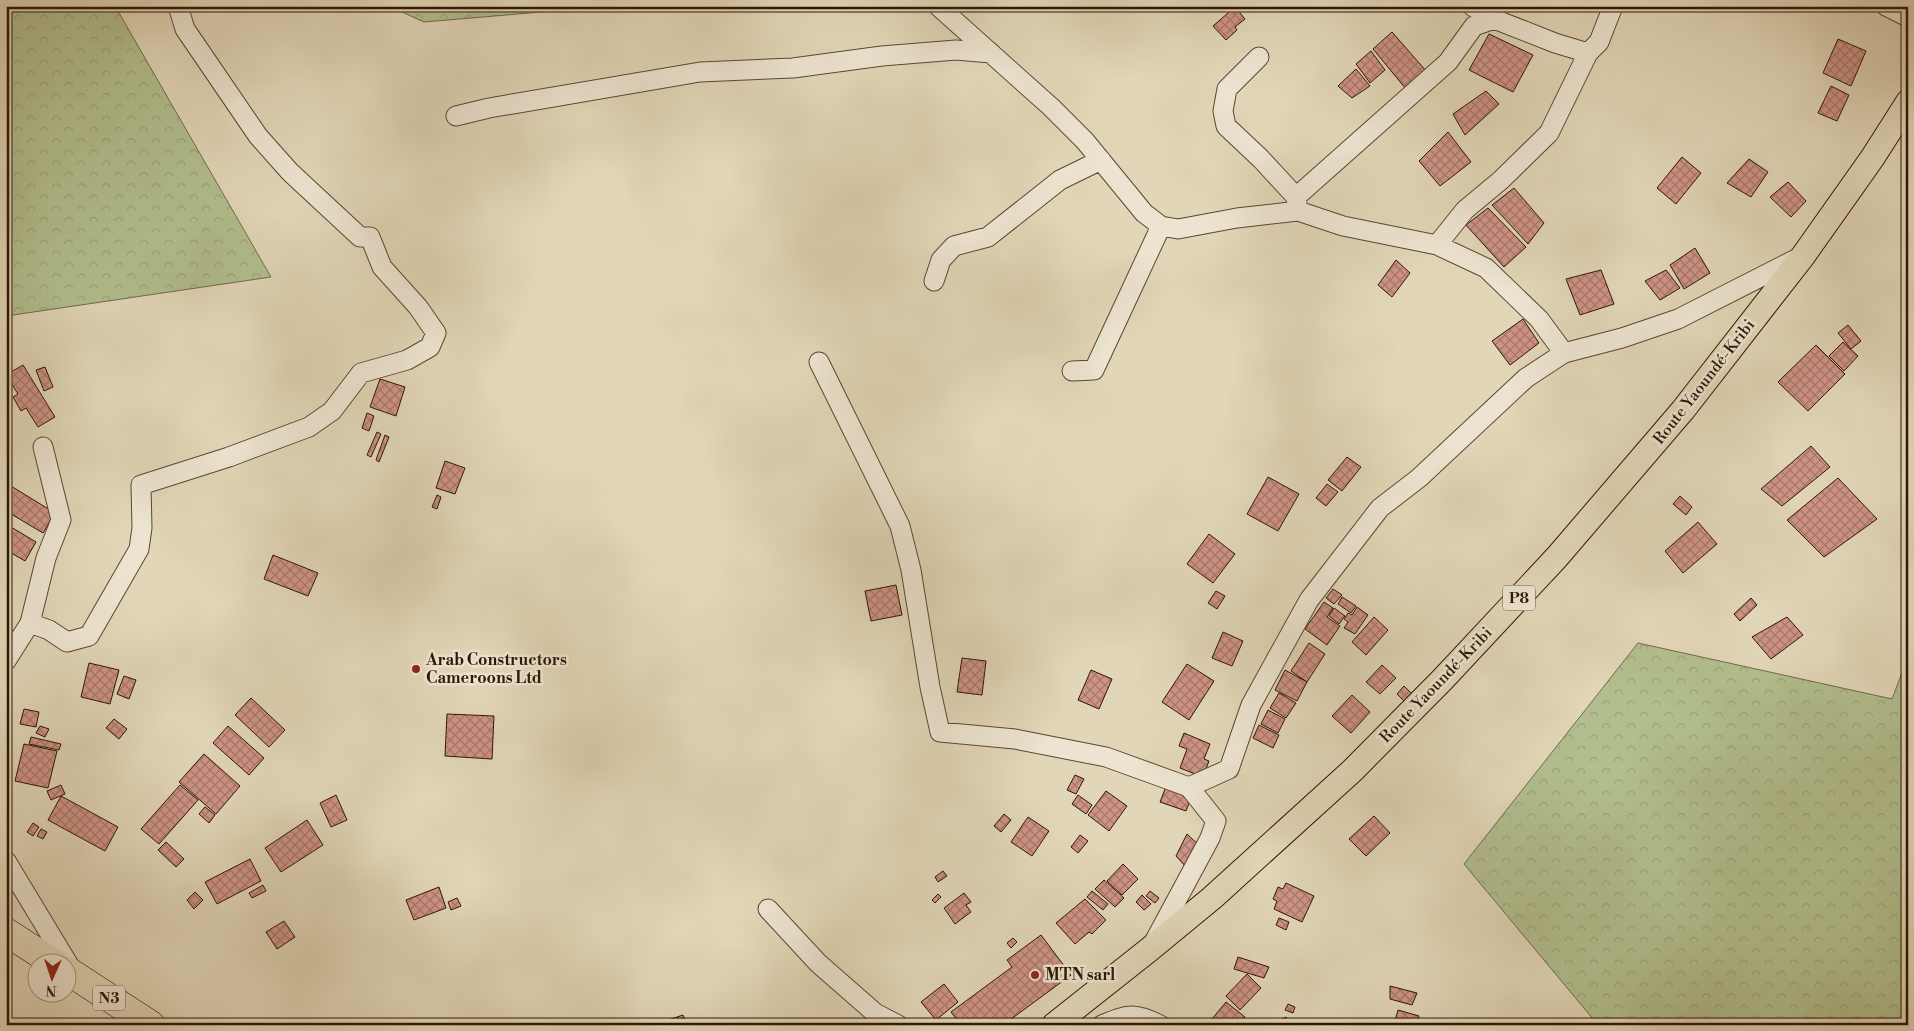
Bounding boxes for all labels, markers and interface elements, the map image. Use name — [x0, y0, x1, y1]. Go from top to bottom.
street label: Route Yaoundé-Kribi — [1649, 315, 1759, 449]
road number: P8 — [1503, 586, 1535, 610]
street label: Route Yaoundé-Kribi — [1376, 623, 1496, 747]
place label: Arab Constructors Cameroons Ltd — [425, 650, 567, 688]
marker: Arab Constructors Cameroons Ltd — [410, 663, 422, 675]
north arrow — [28, 954, 78, 1004]
place label: MTN sarl — [1045, 965, 1116, 985]
marker: MTN sarl — [1029, 969, 1041, 981]
text: N — [45, 981, 57, 999]
road number: N3 — [93, 986, 125, 1010]

